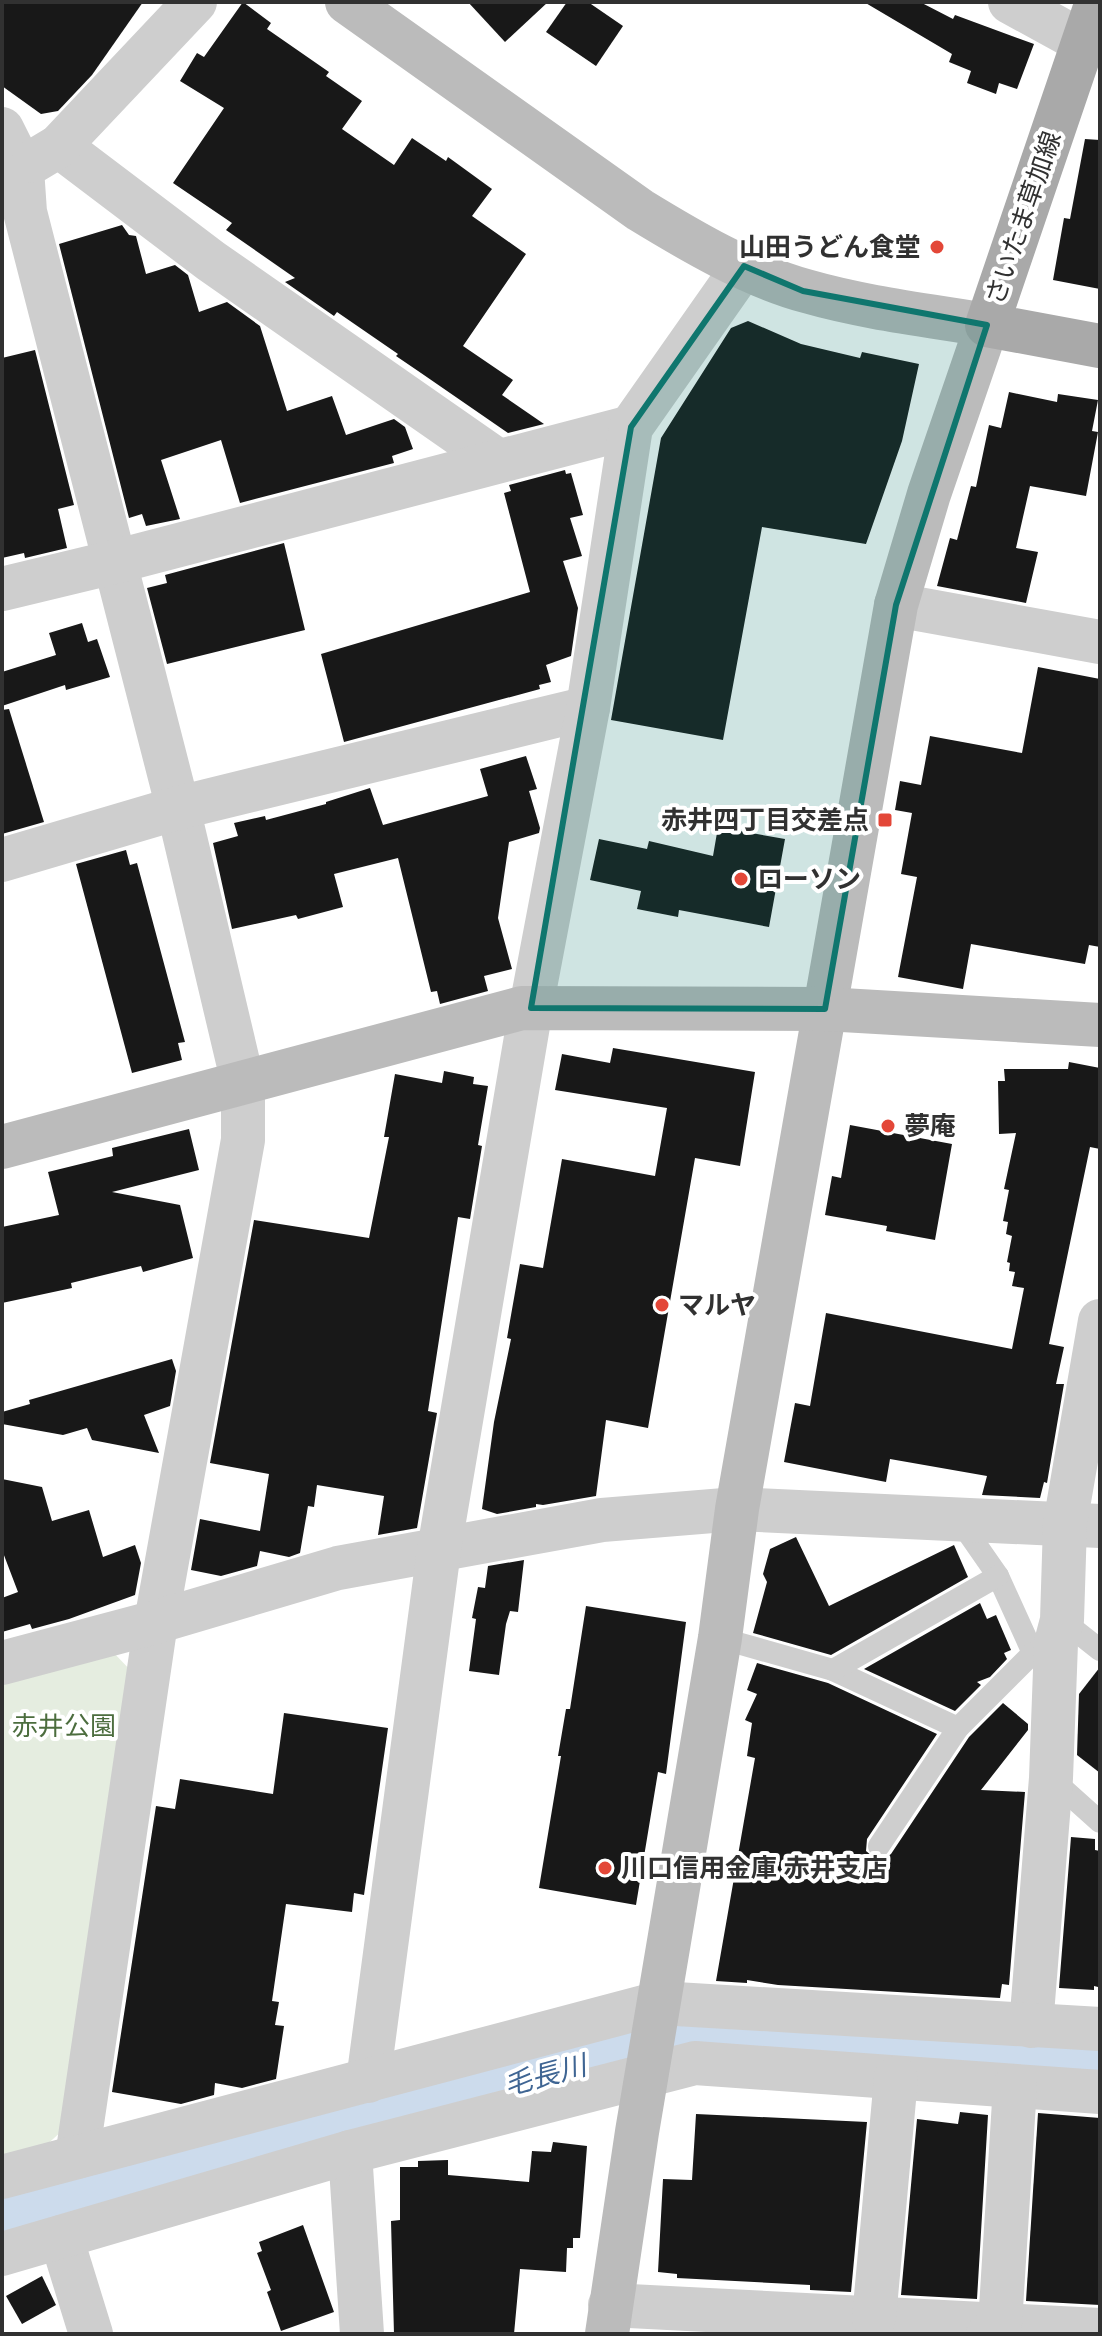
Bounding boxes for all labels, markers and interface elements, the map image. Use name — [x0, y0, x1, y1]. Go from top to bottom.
street label: さいたま草加線 — [980, 128, 1070, 310]
place label: 山田うどん食堂 — [739, 233, 921, 266]
marker: 山田うどん食堂 — [928, 238, 946, 256]
place label: 赤井四丁目交差点 — [661, 806, 869, 839]
marker: 赤井四丁目交差点 — [876, 811, 894, 829]
place label: ローソン — [757, 865, 861, 898]
marker: ローソン — [732, 870, 750, 888]
place label: 夢庵 — [904, 1112, 956, 1145]
marker: 夢庵 — [879, 1117, 897, 1135]
place label: マルヤ — [678, 1291, 756, 1324]
marker: マルヤ — [653, 1296, 671, 1314]
park label: 赤井公園 — [12, 1712, 116, 1745]
place label: 川口信用金庫 赤井支店 — [621, 1854, 888, 1887]
marker: 川口信用金庫 赤井支店 — [596, 1859, 614, 1877]
water label: 毛長川 — [501, 2049, 594, 2106]

